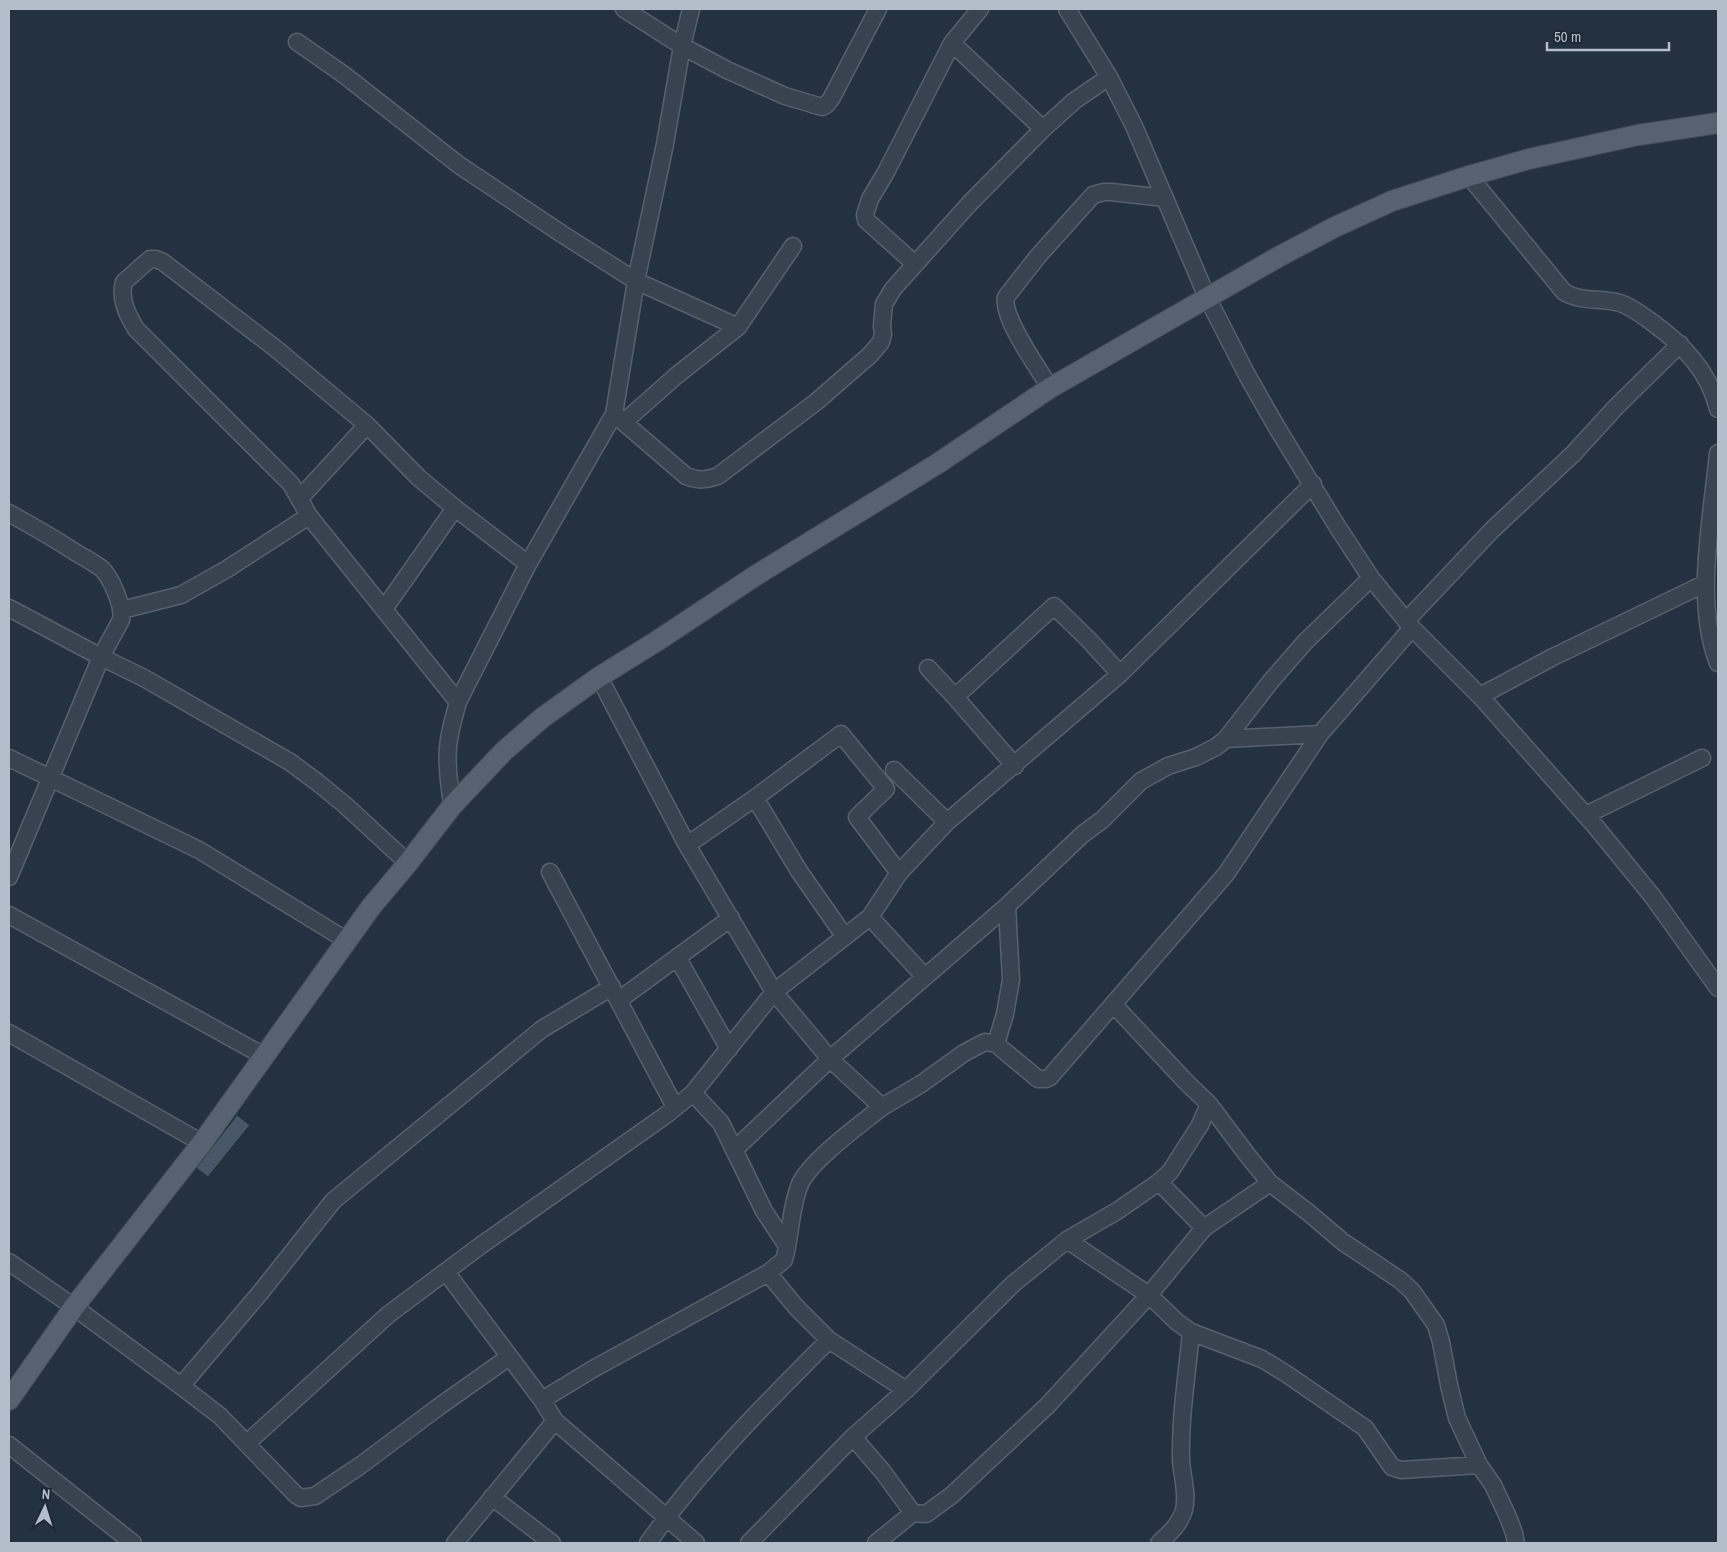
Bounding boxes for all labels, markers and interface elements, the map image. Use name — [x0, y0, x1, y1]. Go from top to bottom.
scale bar — [1547, 20, 1670, 52]
text: 50 m — [1554, 26, 1581, 47]
north arrow — [20, 1482, 70, 1532]
text: N — [41, 1485, 51, 1503]

